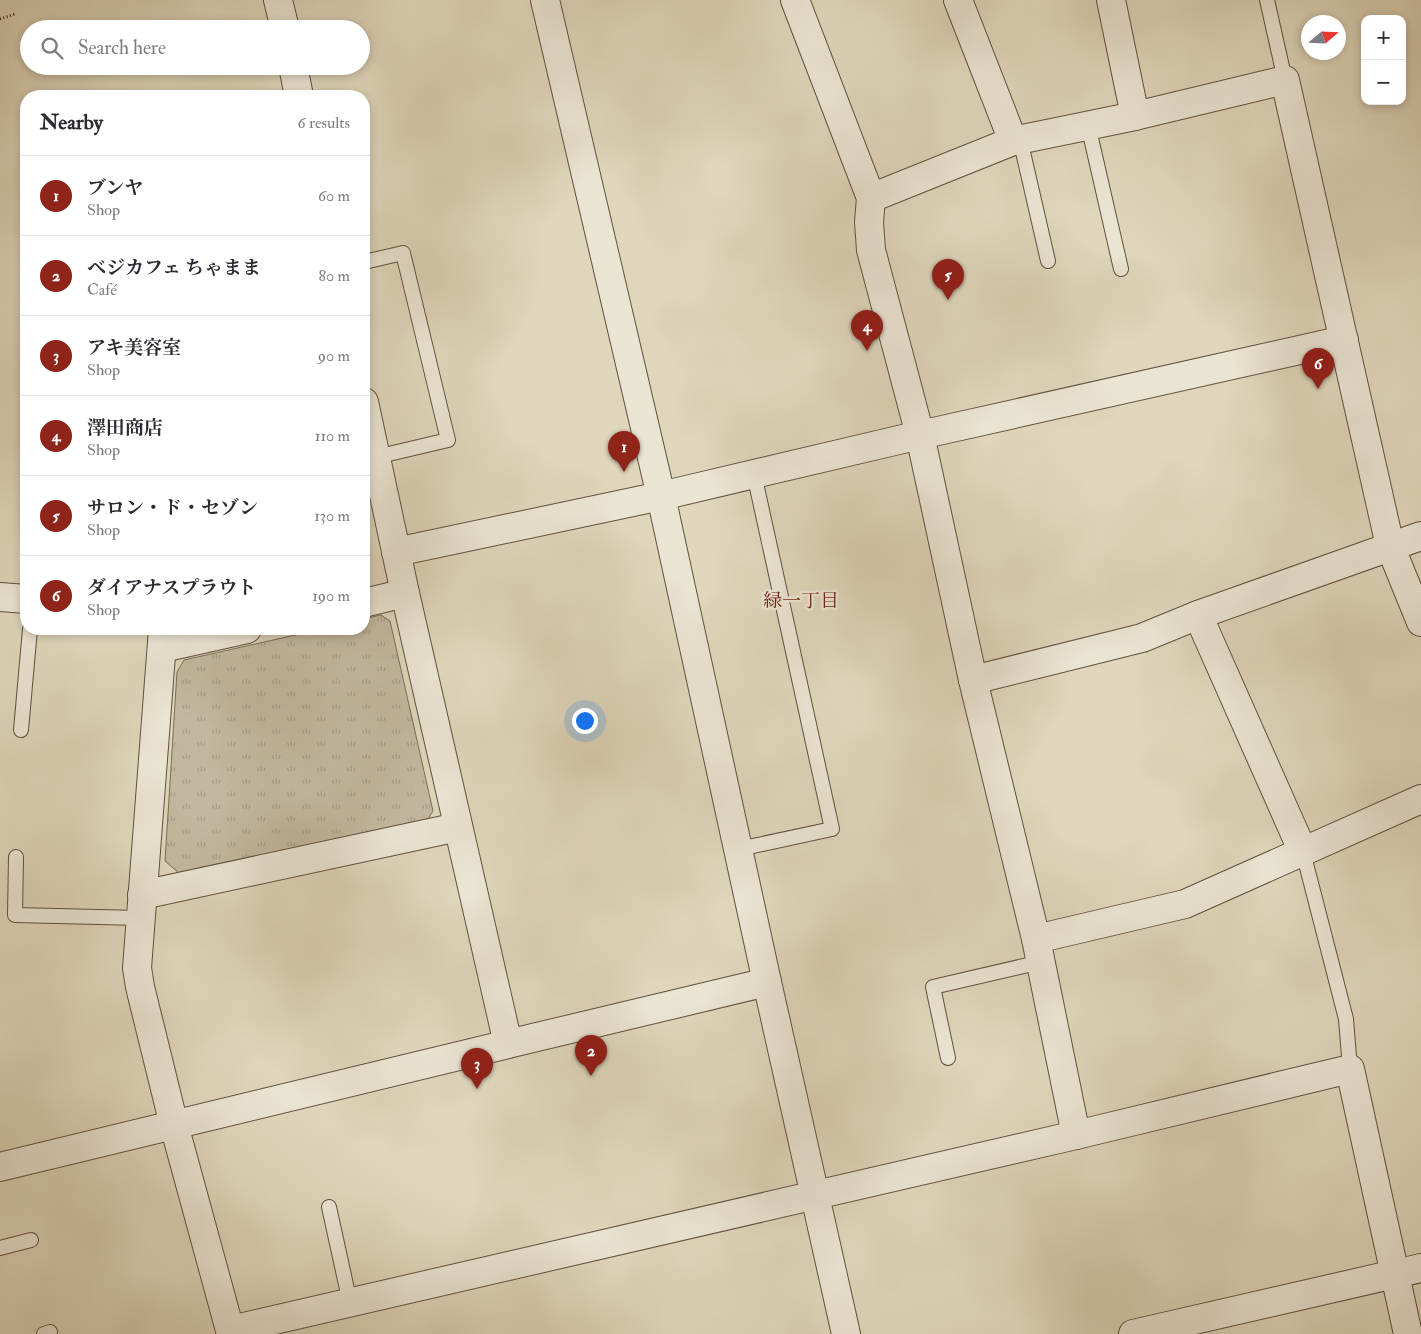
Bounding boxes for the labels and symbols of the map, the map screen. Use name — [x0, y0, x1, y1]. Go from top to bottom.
north arrow — [1301, 15, 1346, 60]
pin: 5 — [932, 259, 964, 300]
pin: 4 — [851, 310, 883, 351]
pin: 6 — [1302, 348, 1334, 389]
pin: 1 — [608, 431, 640, 472]
district label: 緑一丁目 — [763, 589, 839, 613]
your location — [572, 708, 598, 734]
pin: 2 — [575, 1035, 607, 1076]
pin: 3 — [461, 1048, 493, 1089]

